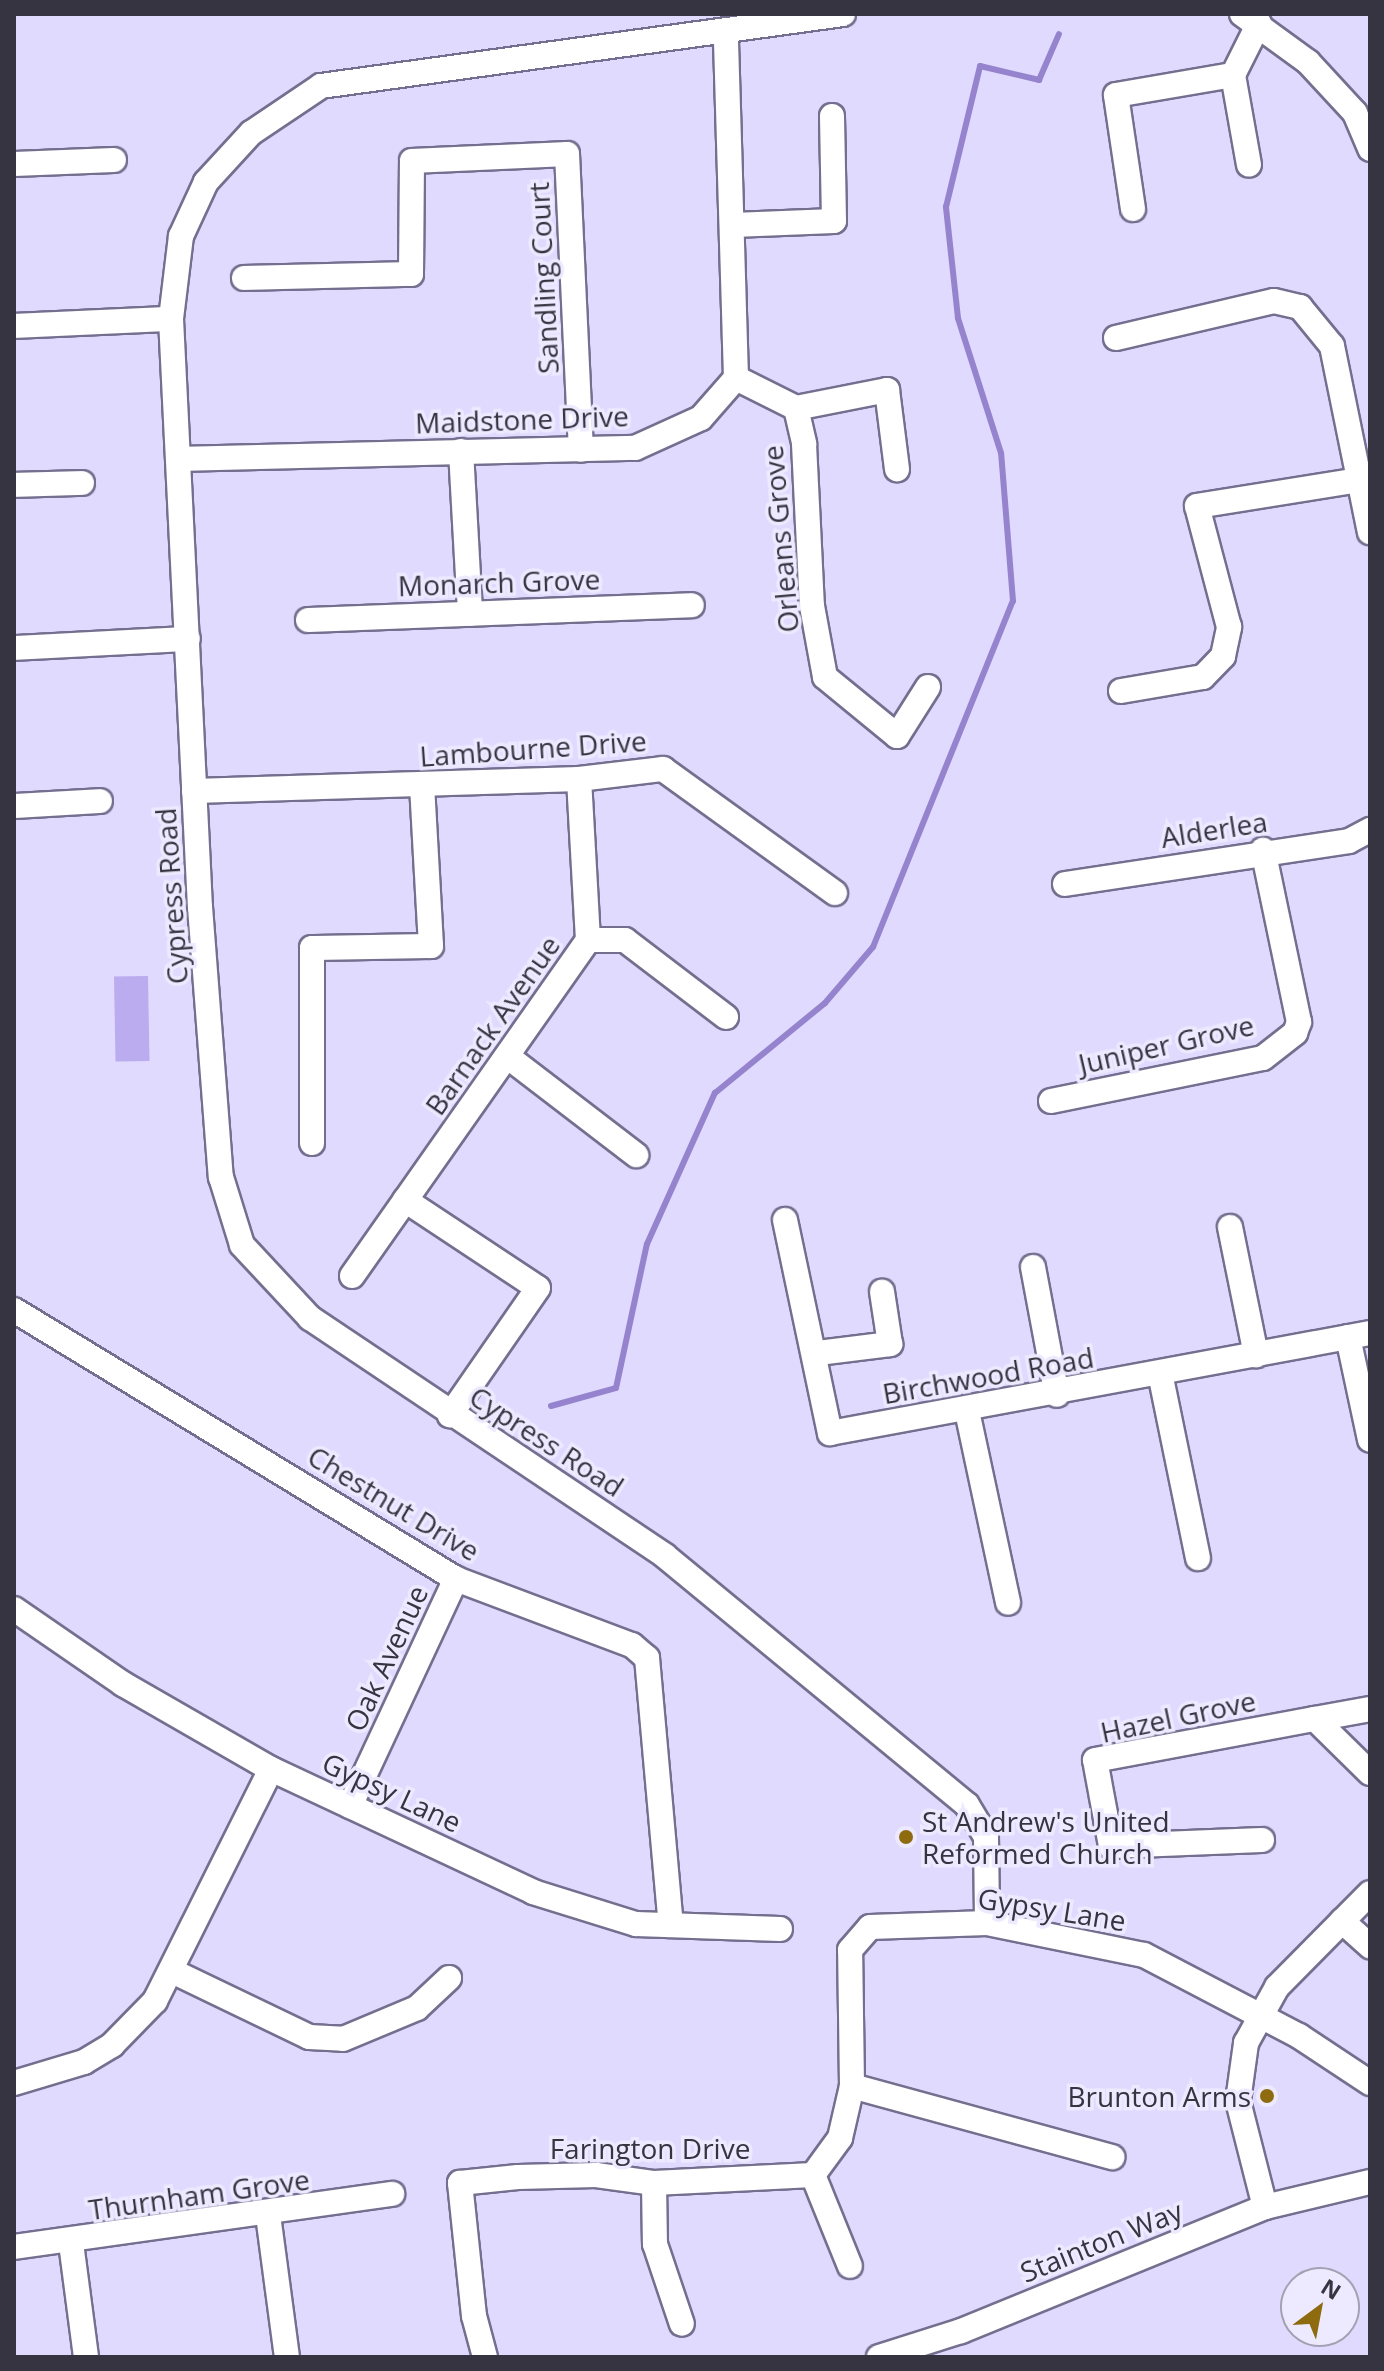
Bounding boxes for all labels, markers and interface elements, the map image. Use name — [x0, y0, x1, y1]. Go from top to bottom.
street label: Sandling Court — [521, 181, 565, 375]
street label: Maidstone Drive — [415, 398, 629, 440]
street label: Orleans Grove — [755, 444, 805, 634]
street label: Monarch Grove — [397, 562, 601, 602]
street label: Lambourne Drive — [418, 723, 648, 773]
street label: Alderlea — [1158, 804, 1270, 854]
street label: Cypress Road — [148, 807, 194, 985]
street label: Barnack Avenue — [418, 929, 566, 1121]
street label: Juniper Grove — [1075, 1008, 1257, 1080]
street label: Birchwood Road — [880, 1340, 1096, 1410]
street label: Cypress Road — [464, 1379, 630, 1503]
street label: Chestnut Drive — [302, 1439, 486, 1567]
street label: Oak Avenue — [338, 1580, 434, 1736]
street label: Hazel Grove — [1097, 1683, 1259, 1749]
street label: Gypsy Lane — [317, 1745, 467, 1839]
place label: St Andrew's United Reformed Church — [922, 1804, 1170, 1870]
marker: St Andrew's United Reformed Church — [897, 1828, 915, 1846]
street label: Gypsy Lane — [976, 1881, 1128, 1937]
place label: Brunton Arms — [1067, 2079, 1251, 2113]
marker: Brunton Arms — [1258, 2087, 1276, 2105]
street label: Farington Drive — [550, 2131, 750, 2165]
street label: Thurnham Grove — [86, 2162, 312, 2226]
street label: Stainton Way — [1015, 2193, 1187, 2289]
north arrow — [1280, 2267, 1360, 2347]
text: N — [1316, 2271, 1347, 2306]

